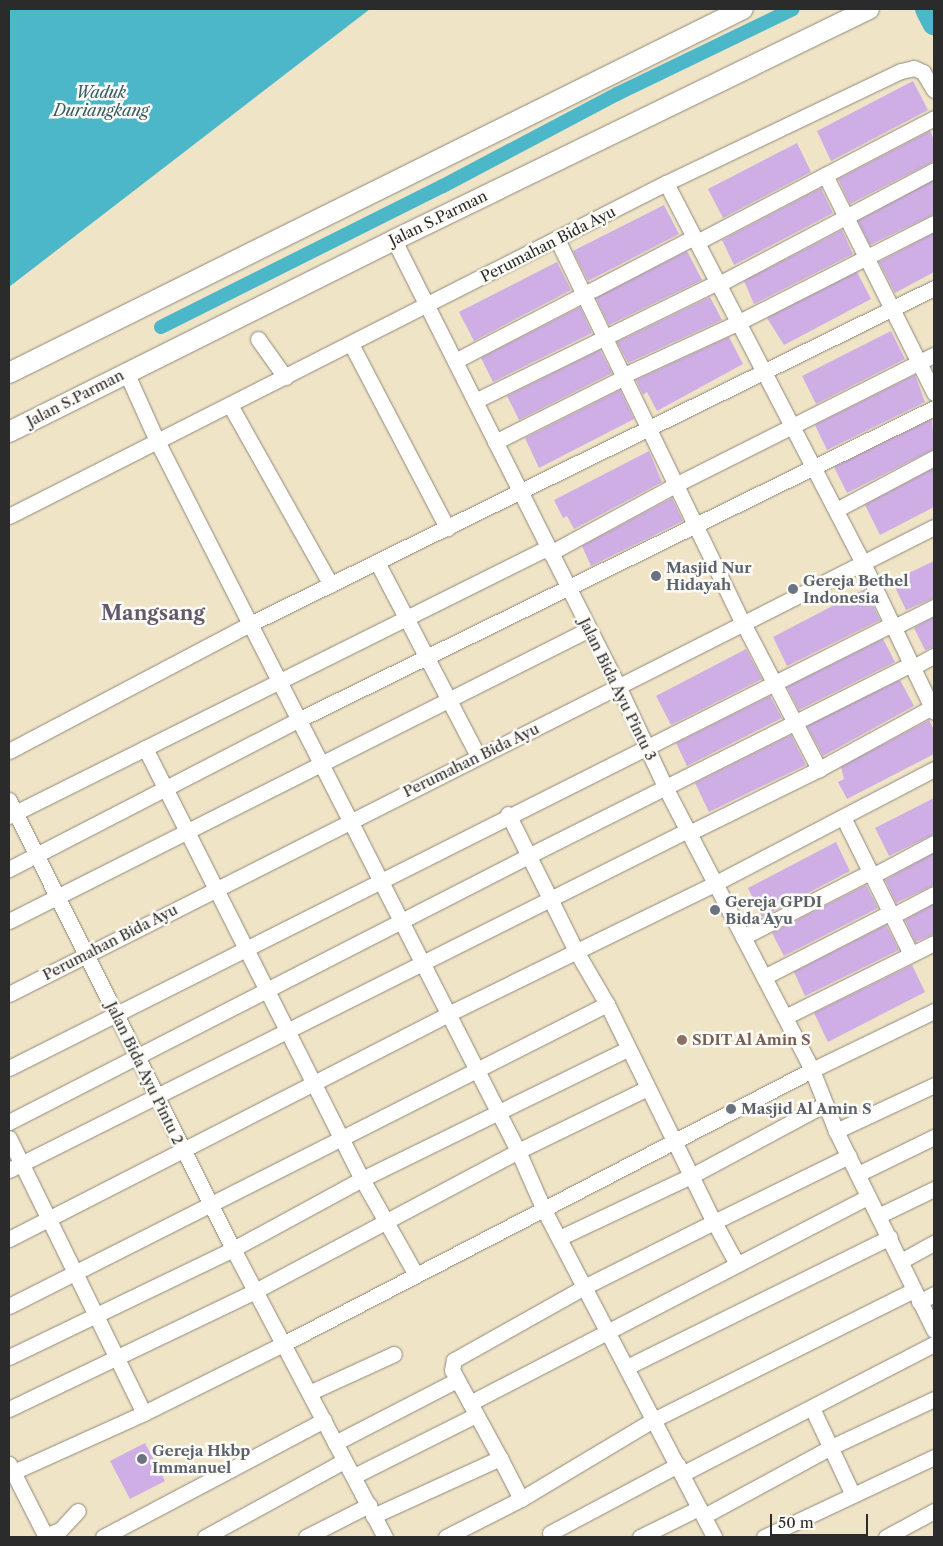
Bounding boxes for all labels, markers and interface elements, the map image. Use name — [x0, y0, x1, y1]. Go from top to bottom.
water label: Waduk Duriangkang — [53, 82, 149, 120]
street label: Jalan S.Parman — [386, 186, 490, 250]
street label: Perumahan Bida Ayu — [477, 202, 619, 286]
street label: Jalan S.Parman — [23, 366, 127, 430]
place label: Masjid Nur Hidayah — [666, 558, 751, 593]
marker: Masjid Nur Hidayah — [650, 570, 662, 582]
place label: Gereja Bethel Indonesia — [803, 571, 909, 606]
marker: Gereja Bethel Indonesia — [787, 583, 799, 595]
district label: Mangsang — [101, 601, 205, 625]
street label: Jalan Bida Ayu Pintu 3 — [575, 614, 661, 764]
street label: Perumahan Bida Ayu — [400, 719, 542, 801]
place label: Gereja GPDI Bida Ayu — [725, 892, 822, 927]
street label: Perumahan Bida Ayu — [39, 900, 181, 984]
marker: Gereja GPDI Bida Ayu — [709, 904, 721, 916]
street label: Jalan Bida Ayu Pintu 2 — [102, 998, 188, 1148]
place label: SDIT Al Amin S — [692, 1031, 812, 1049]
marker: SDIT Al Amin S — [676, 1034, 688, 1046]
place label: Masjid Al Amin S — [741, 1100, 873, 1118]
marker: Masjid Al Amin S — [725, 1103, 737, 1115]
place label: Gereja Hkbp Immanuel — [152, 1441, 251, 1476]
marker: Gereja Hkbp Immanuel — [136, 1453, 148, 1465]
scale bar — [773, 1504, 870, 1536]
text: 50 m — [778, 1513, 814, 1532]

